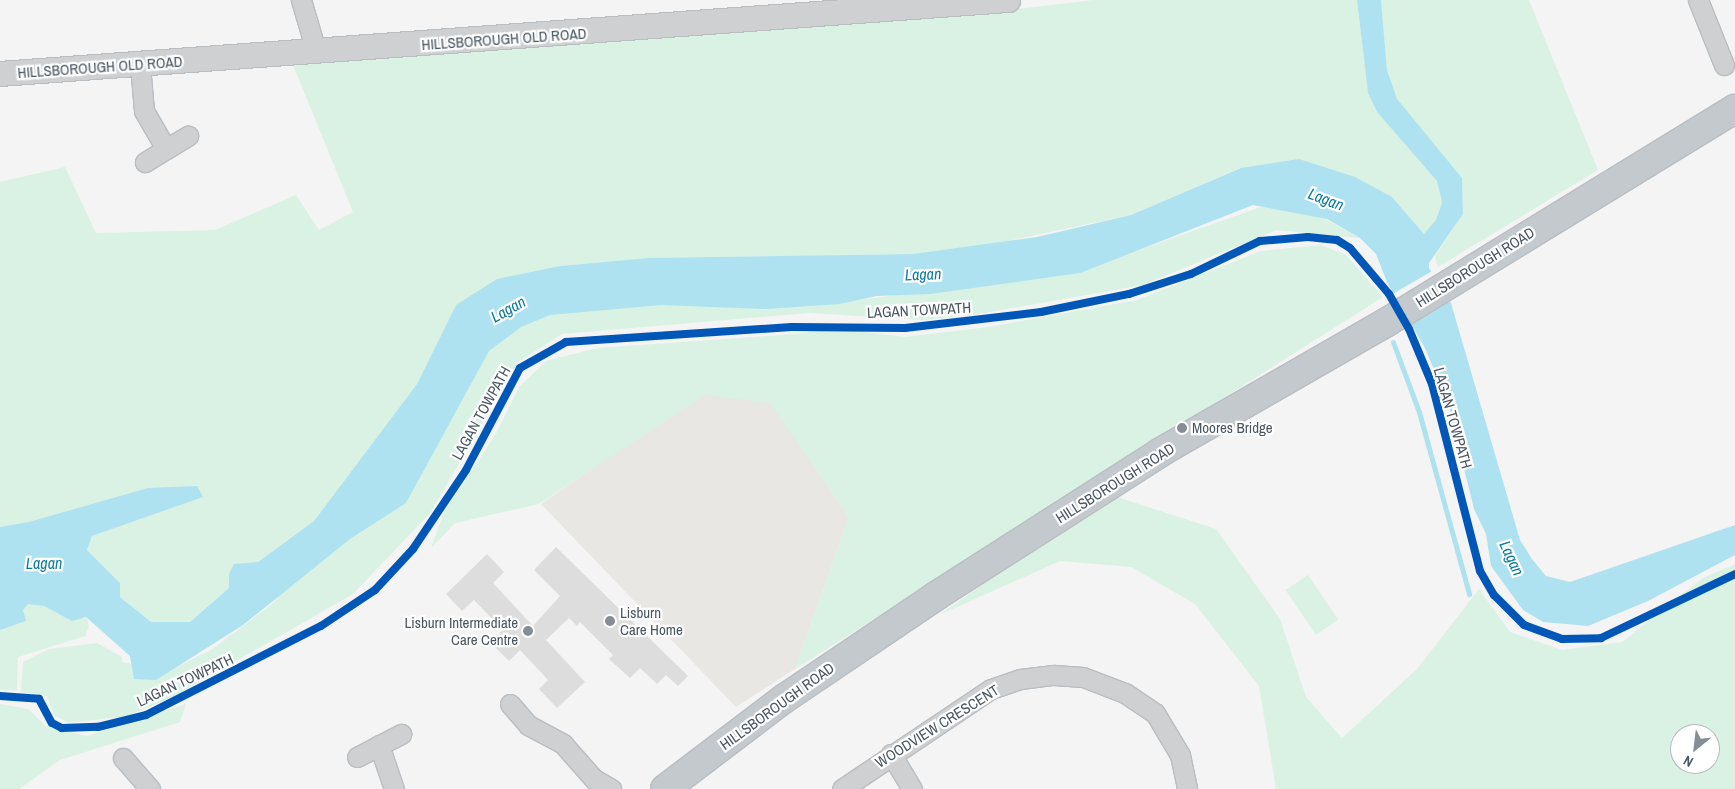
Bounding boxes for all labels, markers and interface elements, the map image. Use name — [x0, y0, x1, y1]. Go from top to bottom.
street label: HILLSBOROUGH OLD ROAD — [421, 24, 587, 54]
street label: HILLSBOROUGH OLD ROAD — [17, 52, 183, 82]
water label: Lagan — [1306, 184, 1346, 214]
street label: HILLSBOROUGH ROAD — [1412, 223, 1538, 311]
water label: Lagan — [904, 264, 942, 284]
water label: Lagan — [487, 292, 529, 326]
street label: LAGAN TOWPATH — [866, 298, 972, 322]
street label: LAGAN TOWPATH — [448, 363, 514, 463]
street label: LAGAN TOWPATH — [1430, 365, 1476, 471]
place label: Moores Bridge — [1192, 419, 1273, 437]
marker: Moores Bridge — [1176, 422, 1188, 434]
street label: HILLSBOROUGH ROAD — [1052, 439, 1178, 527]
water label: Lagan — [1496, 537, 1528, 579]
water label: Lagan — [26, 553, 62, 573]
place label: Lisburn Care Home — [620, 603, 683, 638]
place label: Lisburn Intermediate Care Centre — [404, 613, 518, 648]
marker: Lisburn Care Home — [604, 615, 616, 627]
marker: Lisburn Intermediate Care Centre — [522, 625, 534, 637]
street label: LAGAN TOWPATH — [134, 650, 236, 710]
street label: HILLSBOROUGH ROAD — [716, 659, 838, 753]
street label: WOODVIEW CRESCENT — [872, 681, 1002, 771]
north arrow — [1670, 724, 1720, 774]
text: N — [1680, 751, 1696, 771]

